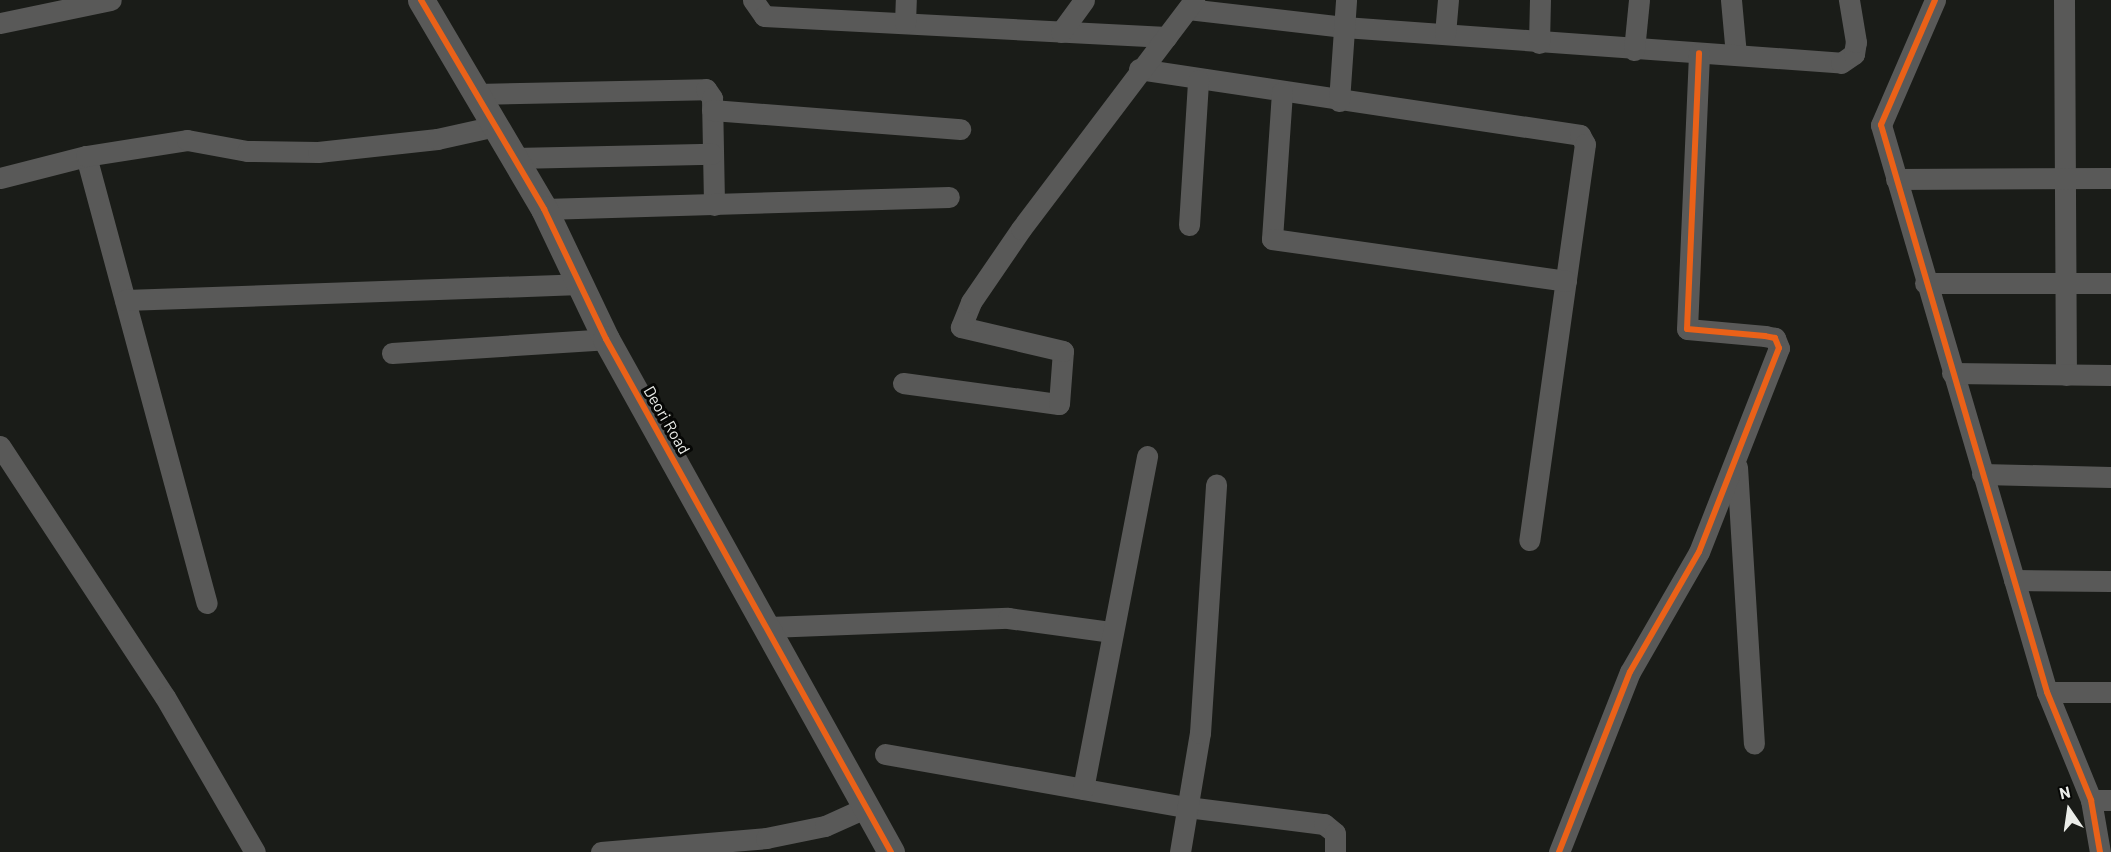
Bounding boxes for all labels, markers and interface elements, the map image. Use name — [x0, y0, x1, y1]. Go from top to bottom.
street label: Deori Road — [640, 382, 694, 458]
north arrow — [2039, 780, 2099, 840]
text: N — [2058, 782, 2072, 802]

